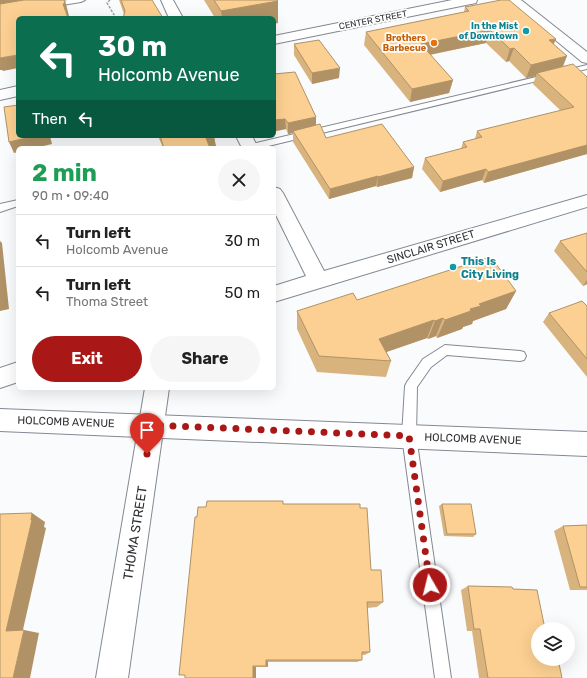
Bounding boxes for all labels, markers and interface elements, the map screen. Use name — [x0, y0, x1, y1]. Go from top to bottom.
street label: CENTER STREET — [338, 8, 408, 32]
place label: In the Mist of Downtown — [459, 21, 518, 41]
marker: In the Mist of Downtown — [521, 26, 531, 36]
text: 30 m — [98, 30, 167, 63]
icon: left — [32, 32, 84, 84]
place label: Brothers Barbecue — [383, 33, 427, 53]
marker: Brothers Barbecue — [429, 38, 439, 48]
text: Holcomb Avenue — [98, 64, 240, 86]
icon: left — [75, 108, 97, 130]
text: Then — [32, 110, 67, 128]
text: 2 min — [32, 159, 97, 187]
button: close — [218, 159, 260, 201]
text: 90 m · 09:40 — [32, 188, 109, 203]
text: Turn left — [66, 224, 131, 242]
street label: SINCLAIR STREET — [385, 227, 477, 267]
icon: left — [32, 230, 54, 252]
text: 30 m — [224, 232, 260, 250]
text: Holcomb Avenue — [66, 242, 168, 257]
place label: This Is City Living — [461, 255, 519, 281]
marker: This Is City Living — [448, 262, 458, 272]
text: Turn left — [66, 276, 131, 294]
icon: left — [32, 282, 54, 304]
text: 50 m — [225, 284, 260, 302]
text: Thoma Street — [66, 294, 148, 309]
button: Exit — [32, 336, 142, 382]
button: Share — [150, 336, 260, 382]
pin — [130, 413, 164, 454]
street label: HOLCOMB AVENUE — [17, 414, 115, 430]
icon: arrive — [136, 419, 158, 441]
street label: HOLCOMB AVENUE — [424, 431, 522, 447]
street label: THOMA STREET — [120, 485, 150, 581]
position arrow — [409, 564, 451, 606]
map controls — [531, 622, 575, 666]
button: layers — [531, 622, 575, 666]

